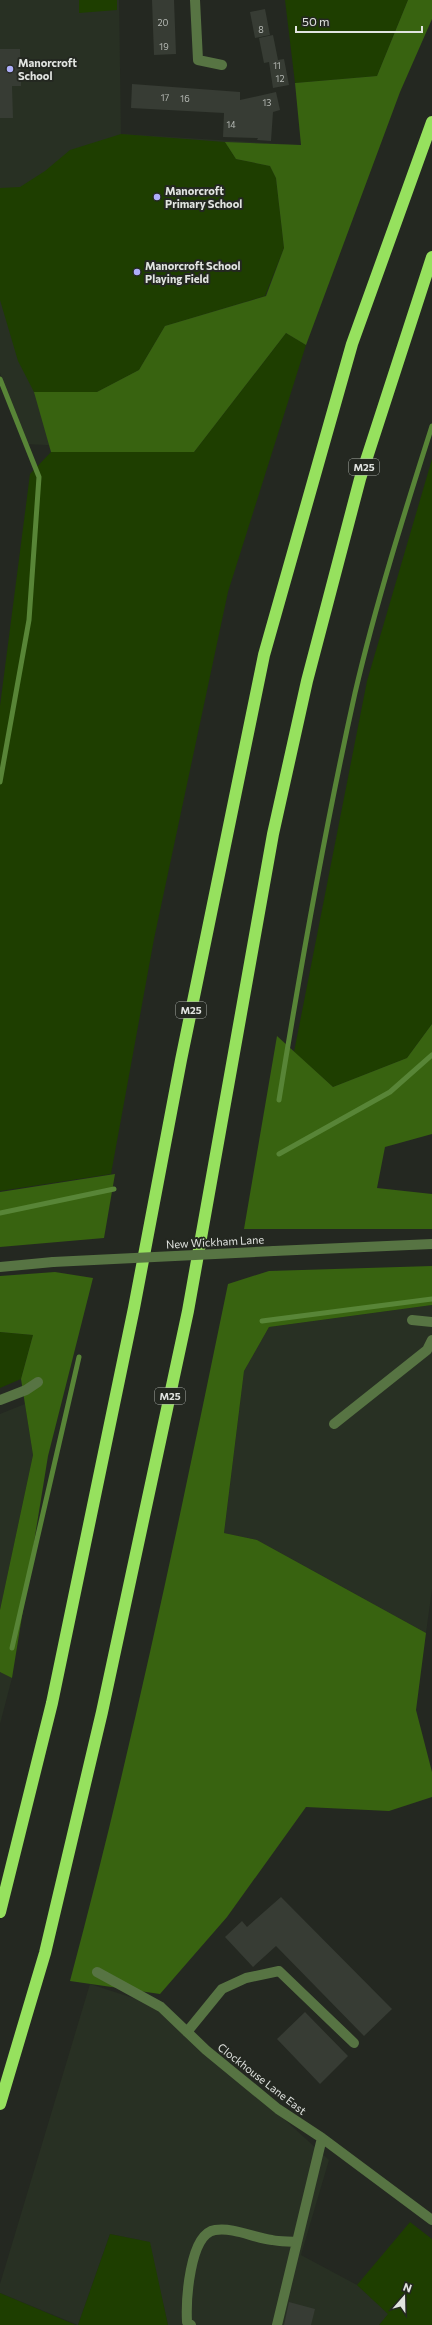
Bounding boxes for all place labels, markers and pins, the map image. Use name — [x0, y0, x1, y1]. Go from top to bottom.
place label: Manorcroft School — [18, 56, 77, 82]
marker: Manorcroft School — [5, 64, 15, 74]
place label: Manorcroft Primary School — [165, 184, 242, 210]
marker: Manorcroft Primary School — [152, 192, 162, 202]
place label: Manorcroft School Playing Field — [145, 259, 241, 285]
marker: Manorcroft School Playing Field — [132, 267, 142, 277]

